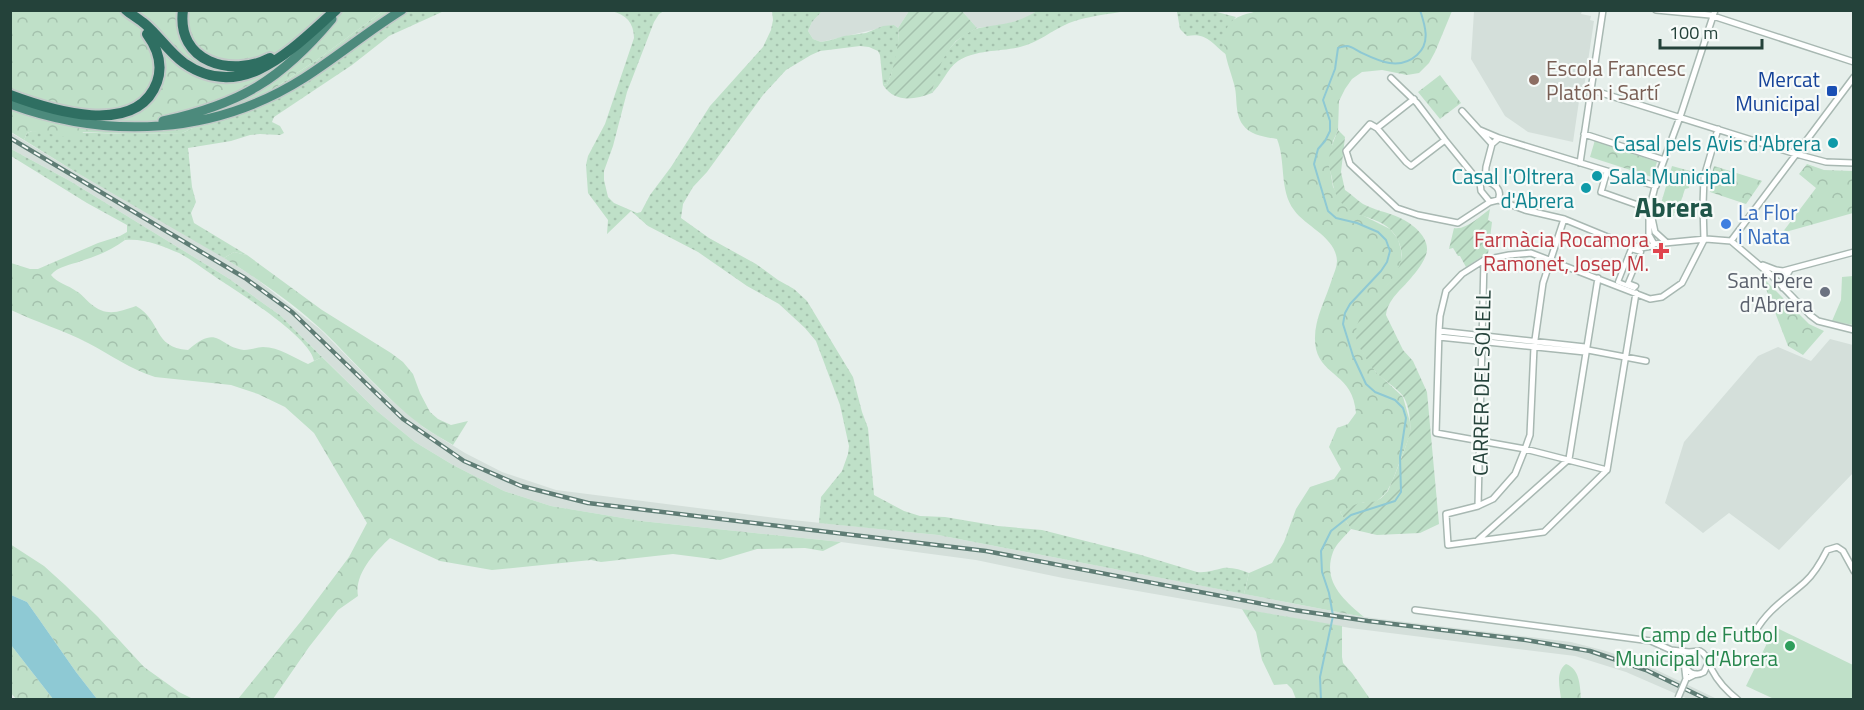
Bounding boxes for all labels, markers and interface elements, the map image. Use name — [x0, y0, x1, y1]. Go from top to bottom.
scale bar — [1660, 12, 1762, 50]
text: 100 m — [1669, 19, 1718, 46]
place label: Escola Francesc Platón i Sartí — [1546, 52, 1686, 108]
place label: Mercat Municipal — [1735, 63, 1821, 119]
marker: Escola Francesc Platón i Sartí — [1527, 73, 1541, 87]
marker: Mercat Municipal — [1825, 84, 1839, 98]
place label: Casal pels Avis d'Abrera — [1614, 127, 1821, 159]
marker: Casal pels Avis d'Abrera — [1826, 136, 1840, 150]
place label: Casal l'Oltrera d'Abrera — [1452, 160, 1574, 216]
place label: Sala Municipal — [1609, 160, 1736, 192]
marker: Sala Municipal — [1590, 169, 1604, 183]
marker: Casal l'Oltrera d'Abrera — [1579, 181, 1593, 195]
district label: Abrera — [1635, 186, 1713, 227]
place label: La Flor i Nata — [1738, 196, 1797, 252]
marker: La Flor i Nata — [1719, 217, 1733, 231]
place label: Farmàcia Rocamora Ramonet, Josep M. — [1474, 223, 1649, 279]
marker: Farmàcia Rocamora Ramonet, Josep M. — [1654, 244, 1668, 258]
place label: Sant Pere d'Abrera — [1727, 264, 1813, 320]
marker: Sant Pere d'Abrera — [1818, 285, 1832, 299]
street label: CARRER DEL SOLELL — [1463, 290, 1499, 476]
place label: Camp de Futbol Municipal d'Abrera — [1615, 618, 1778, 674]
marker: Camp de Futbol Municipal d'Abrera — [1783, 639, 1797, 653]

